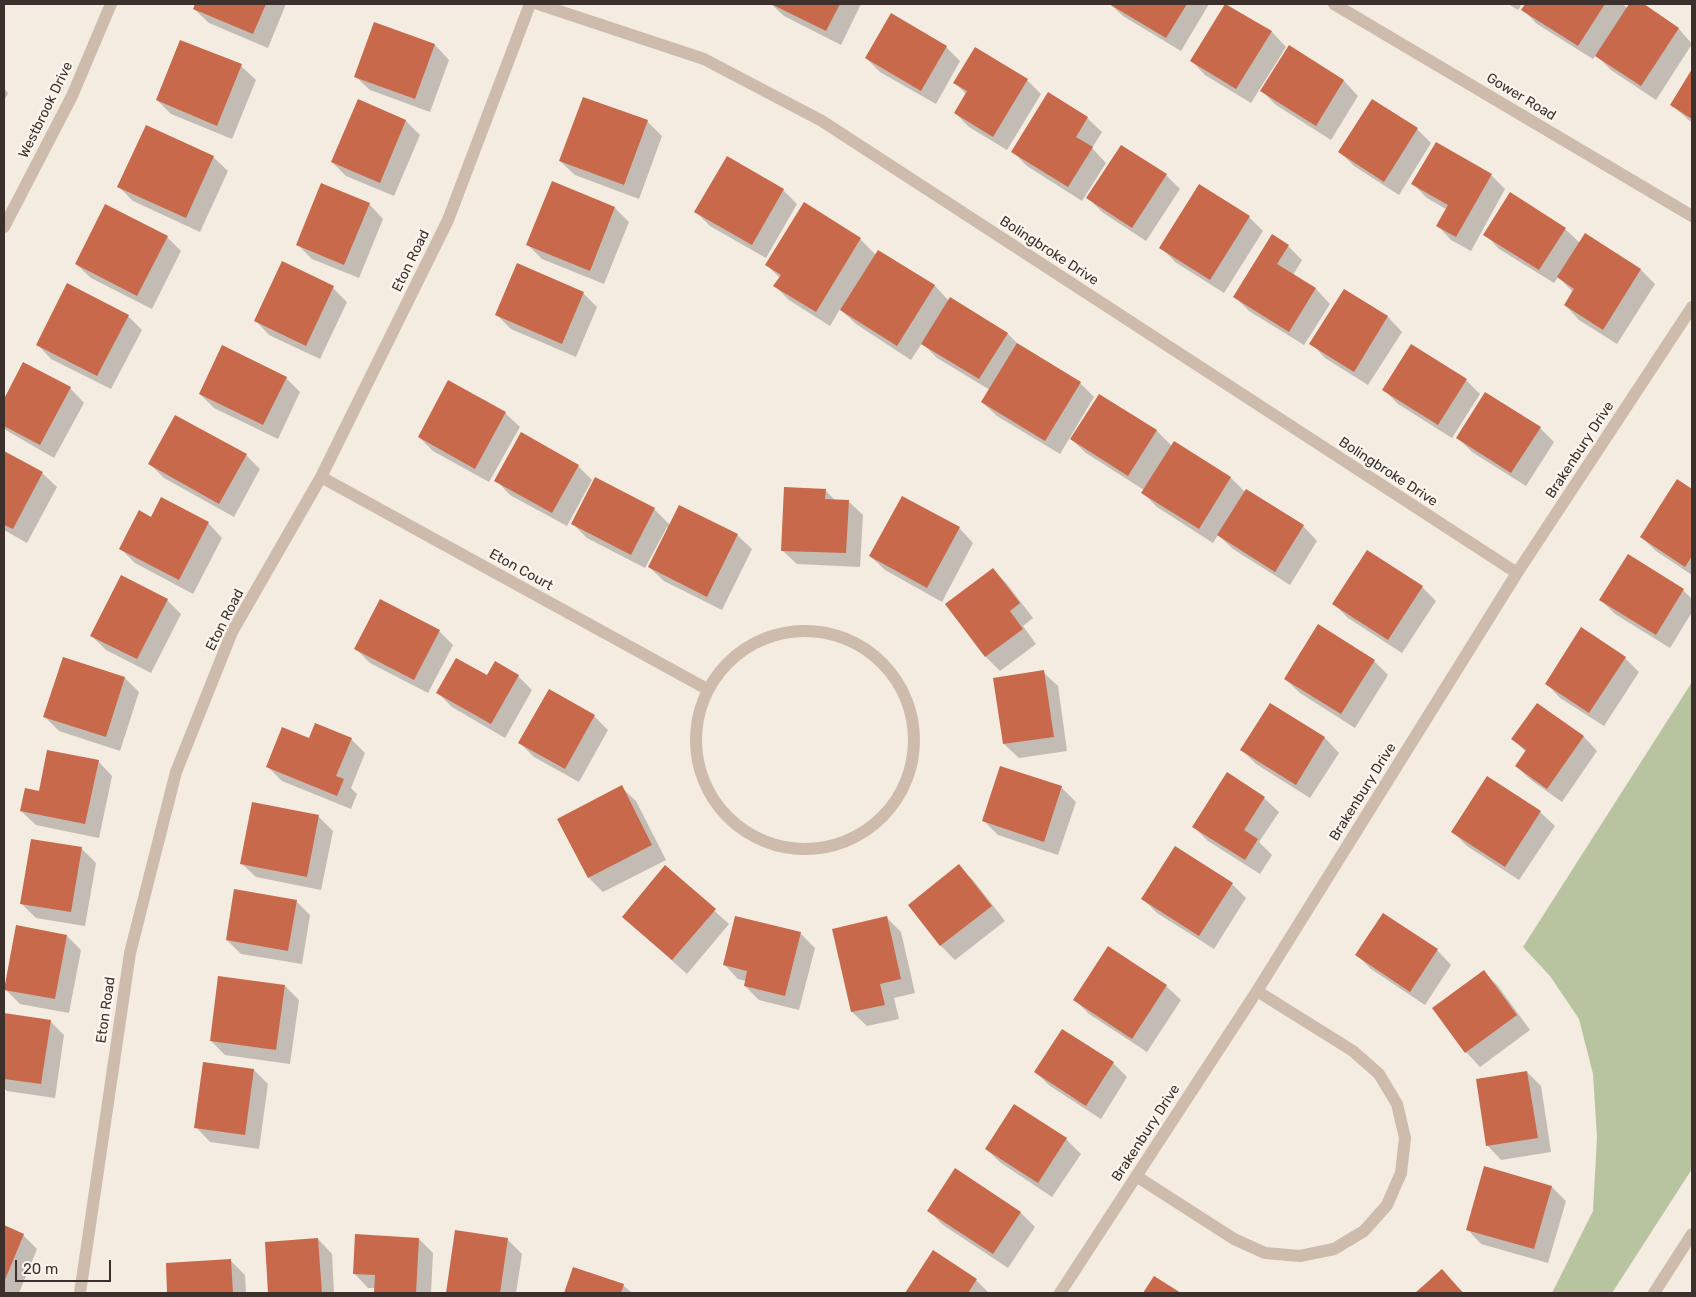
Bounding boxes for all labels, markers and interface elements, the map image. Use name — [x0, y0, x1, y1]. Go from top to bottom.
street label: Westbrook Drive — [15, 59, 77, 161]
street label: Gower Road — [1483, 70, 1559, 124]
street label: Bolingbroke Drive — [996, 213, 1102, 289]
street label: Eton Road — [389, 227, 433, 295]
street label: Brakenbury Drive — [1542, 398, 1618, 502]
street label: Bolingbroke Drive — [1335, 434, 1441, 510]
street label: Eton Court — [486, 546, 556, 594]
street label: Eton Road — [202, 586, 248, 654]
street label: Brakenbury Drive — [1326, 740, 1400, 844]
street label: Eton Road — [93, 976, 119, 1044]
street label: Brakenbury Drive — [1108, 1081, 1184, 1185]
scale bar — [18, 1250, 114, 1282]
text: 20 m — [23, 1260, 58, 1278]

